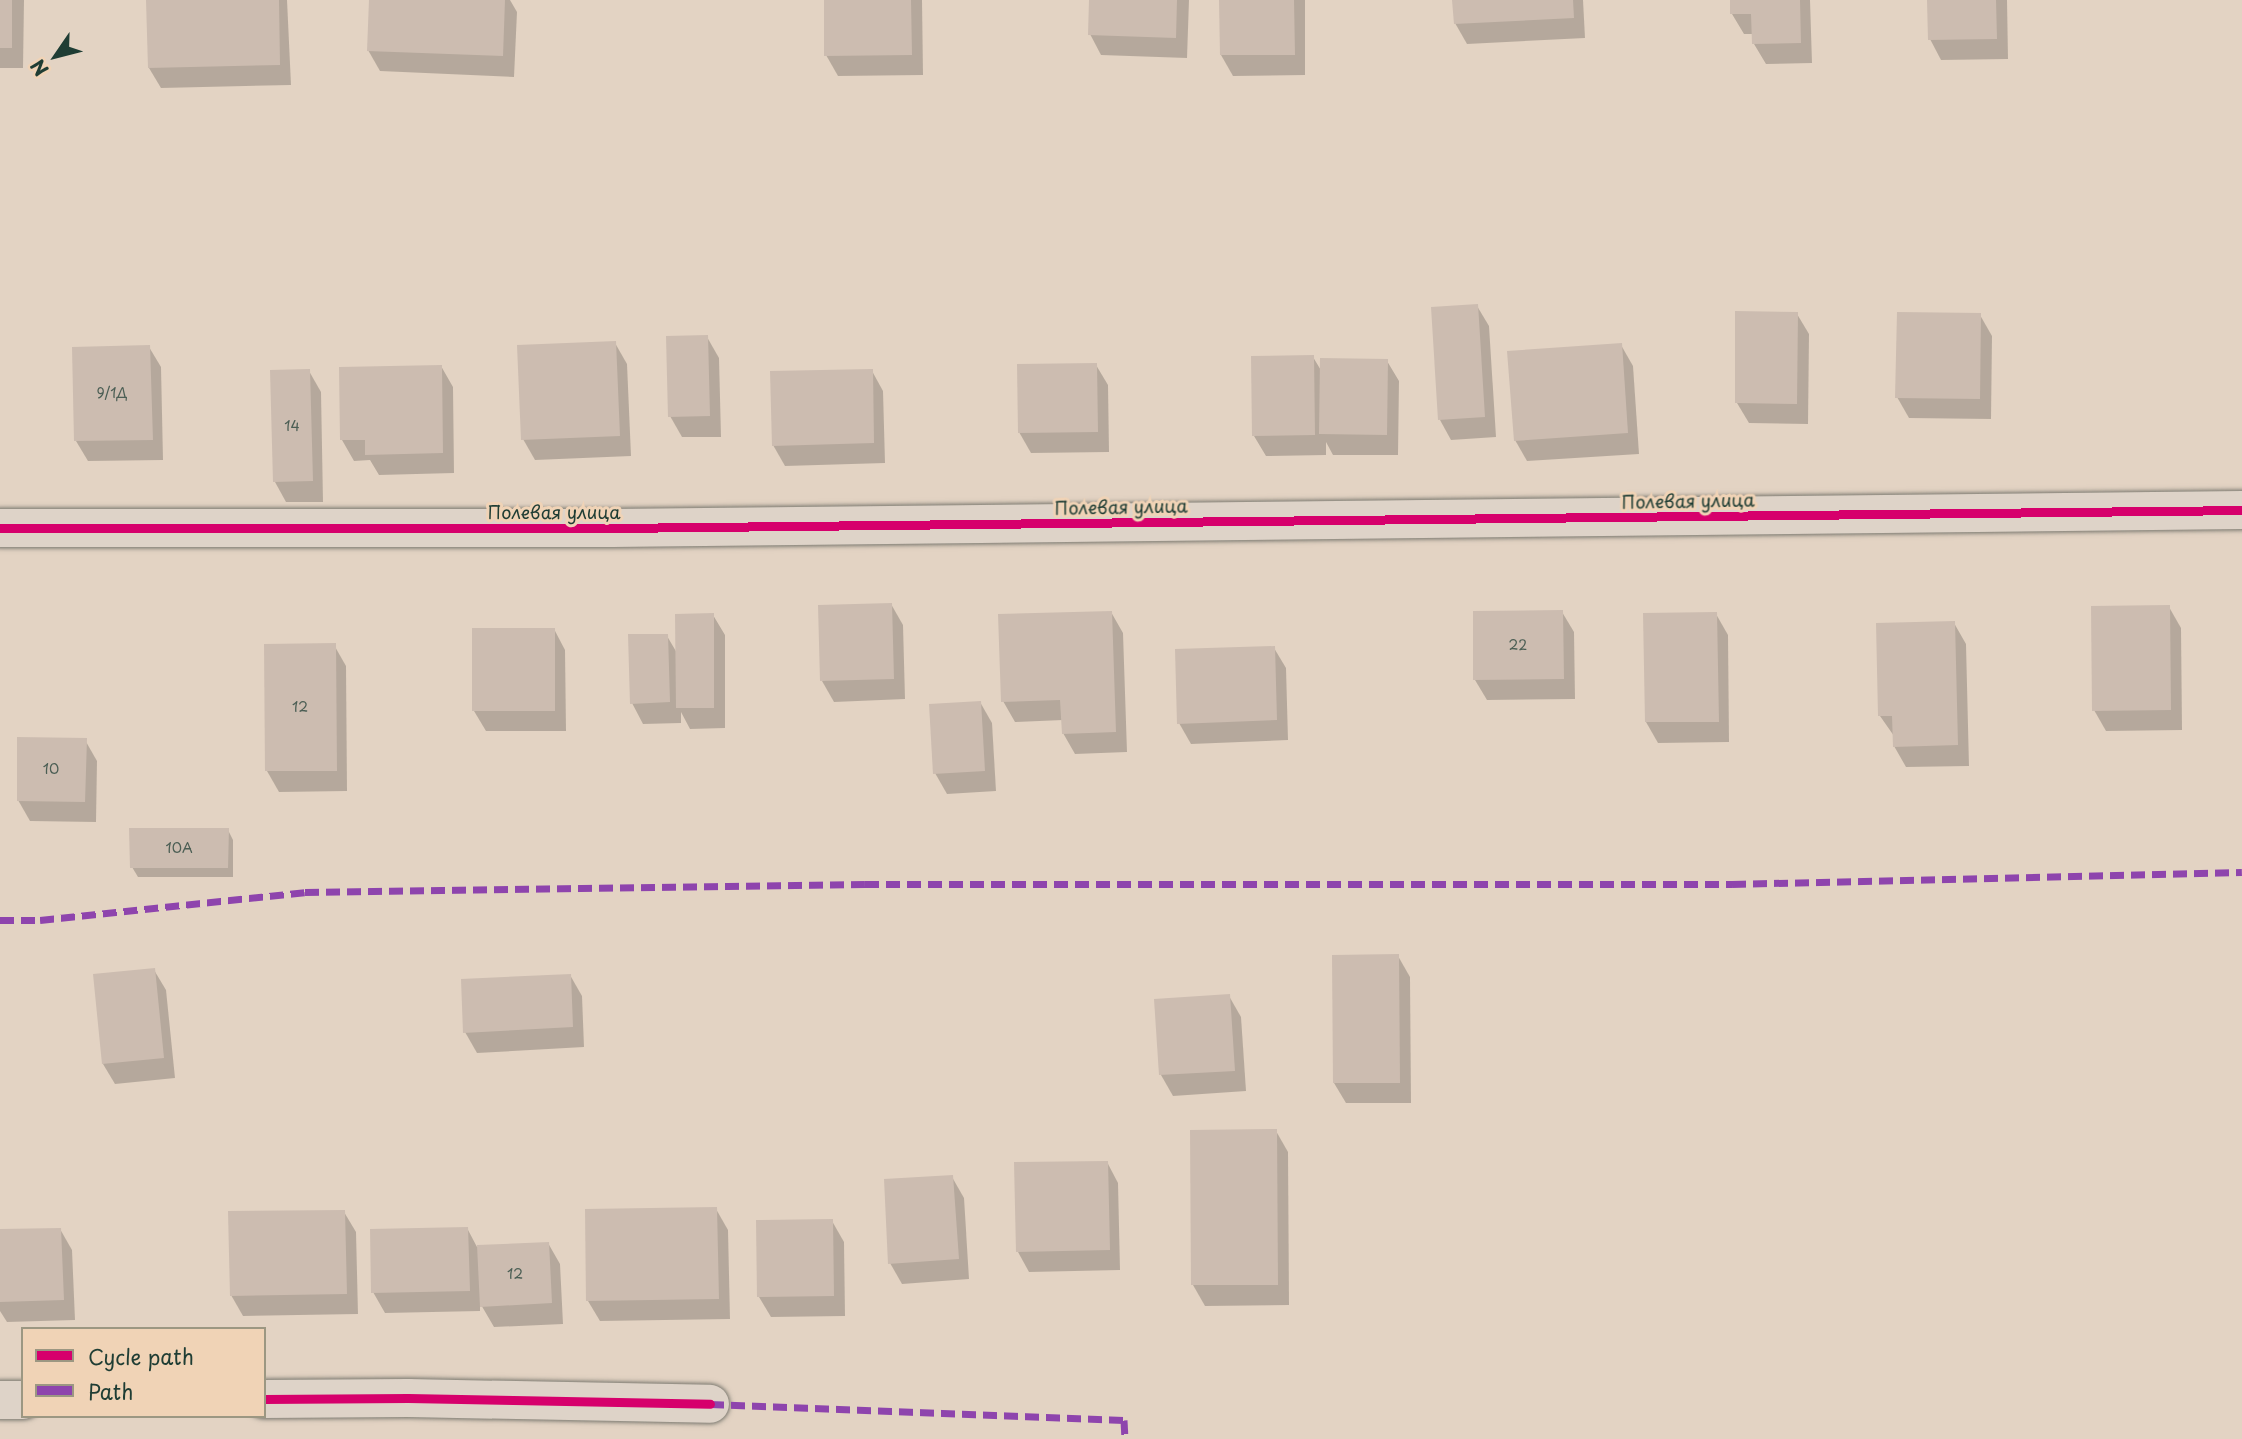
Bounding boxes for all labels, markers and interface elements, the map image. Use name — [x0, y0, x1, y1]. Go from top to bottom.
north arrow — [21, 21, 91, 91]
text: N — [23, 54, 55, 82]
house number: 9/1Д — [96, 385, 128, 401]
house number: 14 — [284, 418, 300, 434]
street label: Полевая улица — [1621, 489, 1755, 513]
street label: Полевая улица — [1054, 495, 1188, 519]
street label: Полевая улица — [487, 501, 621, 523]
house number: 22 — [1509, 637, 1527, 653]
house number: 12 — [292, 699, 308, 715]
house number: 10 — [43, 761, 59, 777]
house number: 10А — [165, 840, 193, 856]
house number: 12 — [507, 1266, 523, 1282]
legend — [21, 1327, 266, 1418]
text: Cycle path — [88, 1340, 194, 1372]
text: Path — [88, 1375, 133, 1407]

